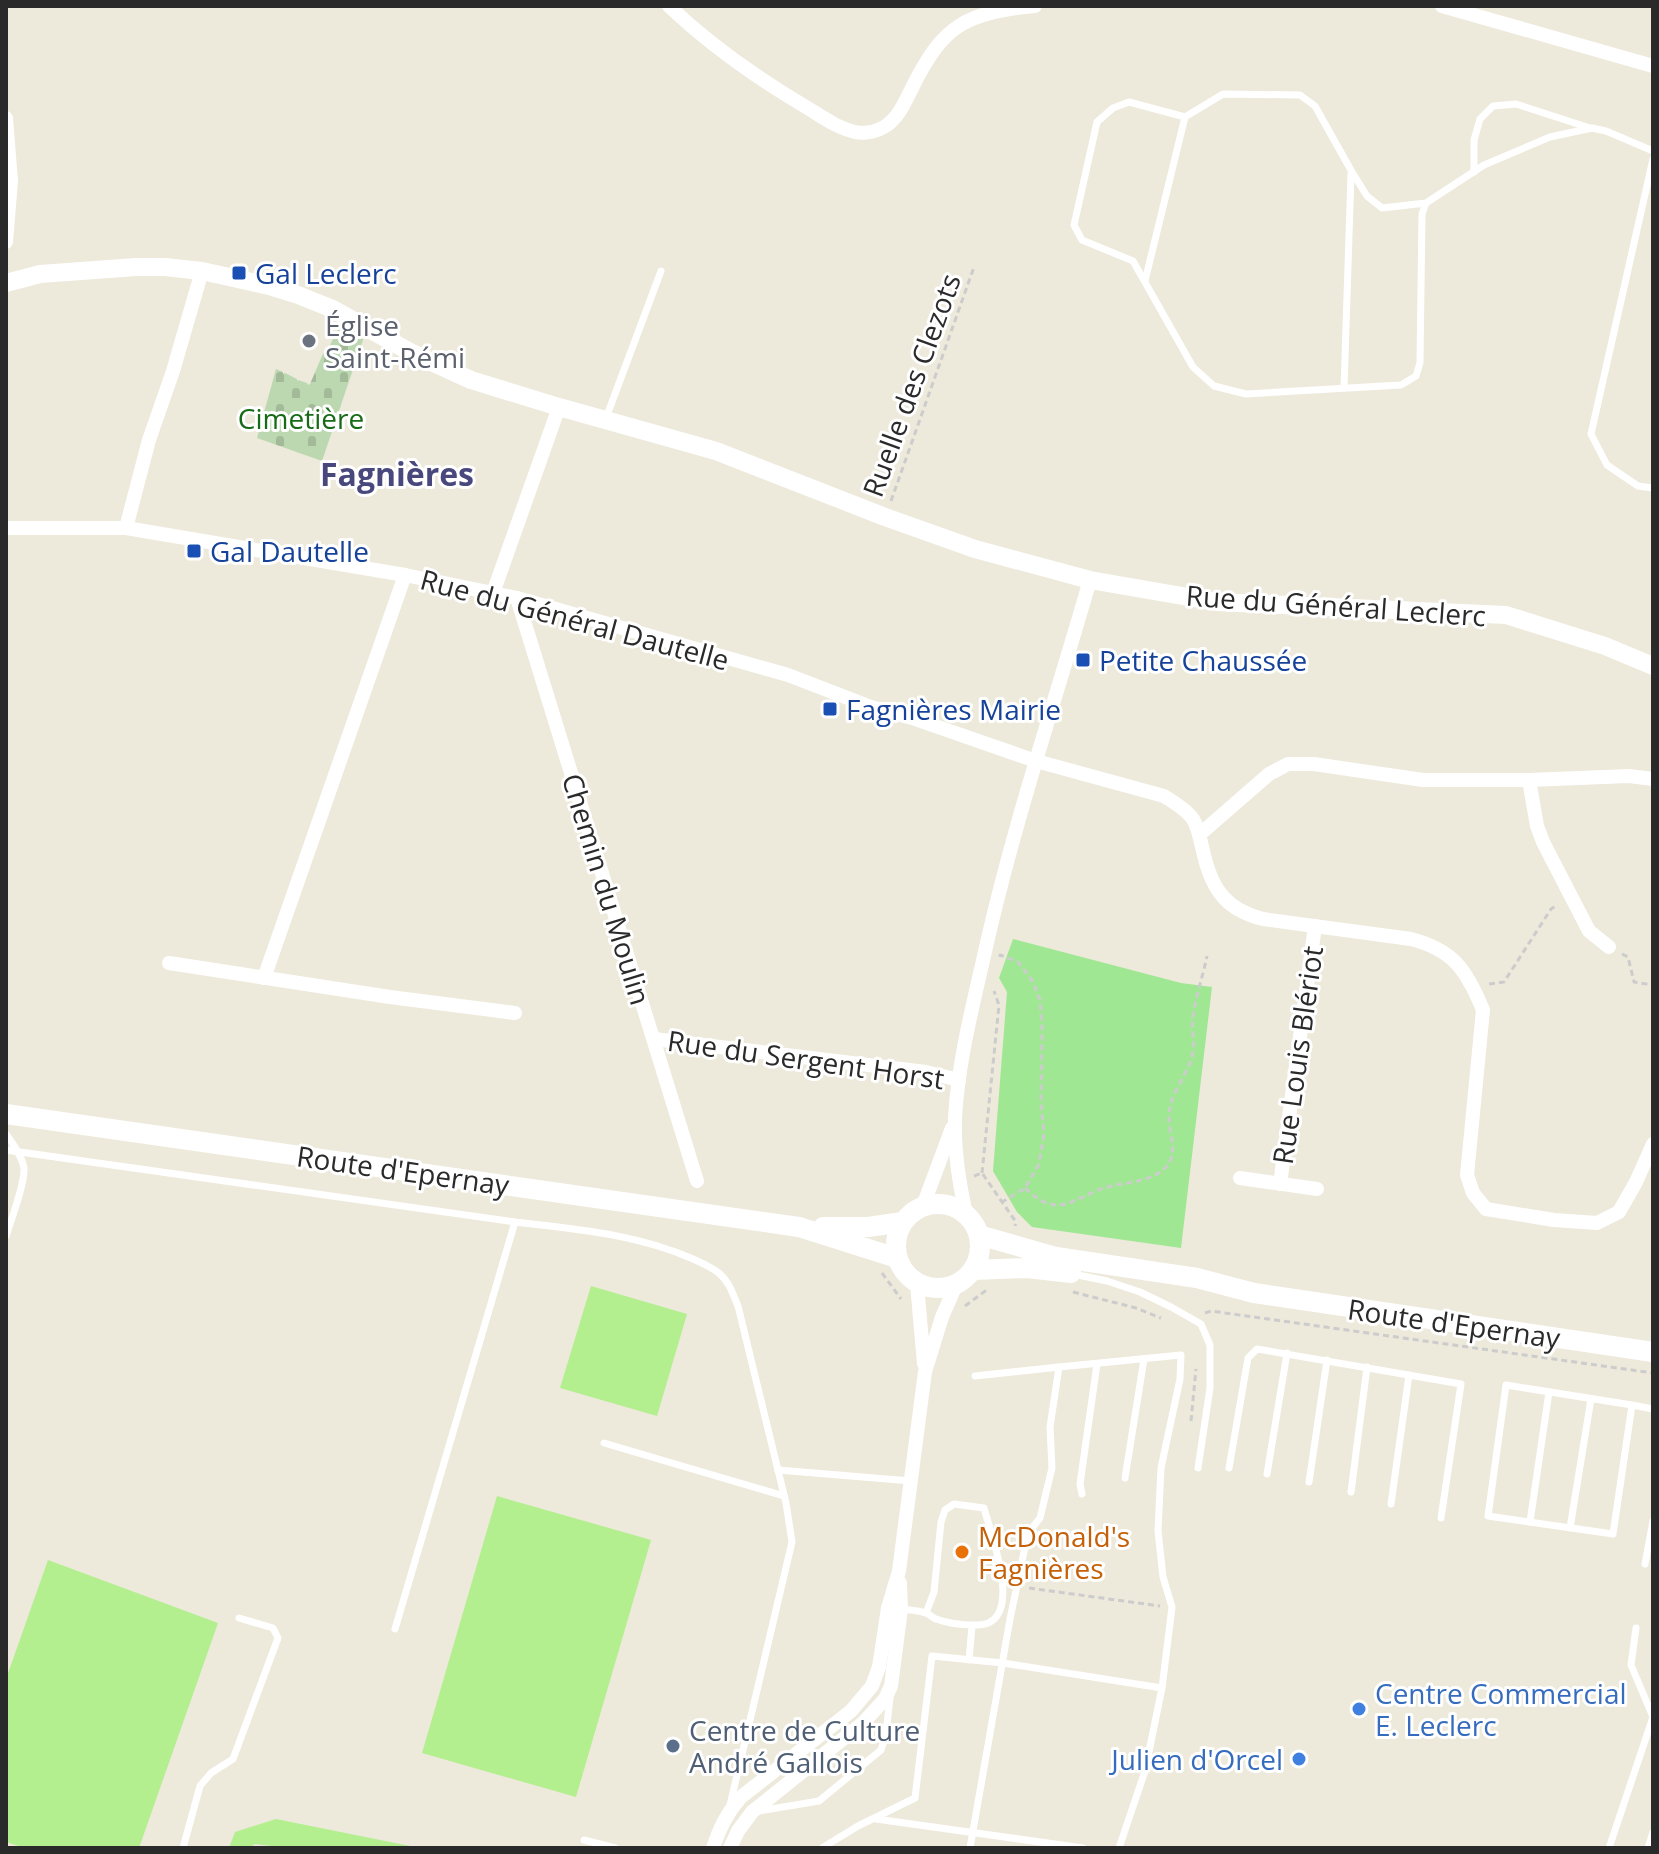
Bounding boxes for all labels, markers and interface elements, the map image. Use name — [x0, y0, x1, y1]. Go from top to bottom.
place label: Gal Leclerc — [255, 254, 397, 292]
marker: Gal Leclerc — [230, 264, 248, 282]
street label: Ruelle des Clezots — [853, 268, 969, 502]
place label: Église Saint-Rémi — [325, 306, 465, 376]
marker: Église Saint-Rémi — [300, 332, 318, 350]
park label: Cimetière — [238, 399, 364, 437]
district label: Fagnières — [320, 452, 474, 495]
place label: Gal Dautelle — [210, 532, 369, 570]
marker: Gal Dautelle — [185, 542, 203, 560]
street label: Rue du Général Dautelle — [417, 560, 733, 678]
street label: Rue du Général Leclerc — [1185, 576, 1487, 634]
place label: Petite Chaussée — [1099, 641, 1307, 679]
marker: Petite Chaussée — [1074, 651, 1092, 669]
place label: Fagnières Mairie — [846, 690, 1061, 728]
marker: Fagnières Mairie — [821, 700, 839, 718]
street label: Chemin du Moulin — [554, 769, 660, 1009]
street label: Rue Louis Blériot — [1263, 943, 1331, 1167]
street label: Rue du Sergent Horst — [665, 1021, 947, 1097]
street label: Route d'Epernay — [294, 1136, 513, 1204]
street label: Route d'Epernay — [1345, 1289, 1564, 1357]
place label: McDonald's Fagnières — [978, 1517, 1130, 1587]
marker: McDonald's Fagnières — [953, 1543, 971, 1561]
place label: Centre Commercial E. Leclerc — [1375, 1674, 1627, 1744]
marker: Centre Commercial E. Leclerc — [1350, 1700, 1368, 1718]
place label: Centre de Culture André Gallois — [689, 1711, 920, 1781]
marker: Centre de Culture André Gallois — [664, 1737, 682, 1755]
place label: Julien d'Orcel — [1108, 1740, 1283, 1778]
marker: Julien d'Orcel — [1290, 1750, 1308, 1768]

